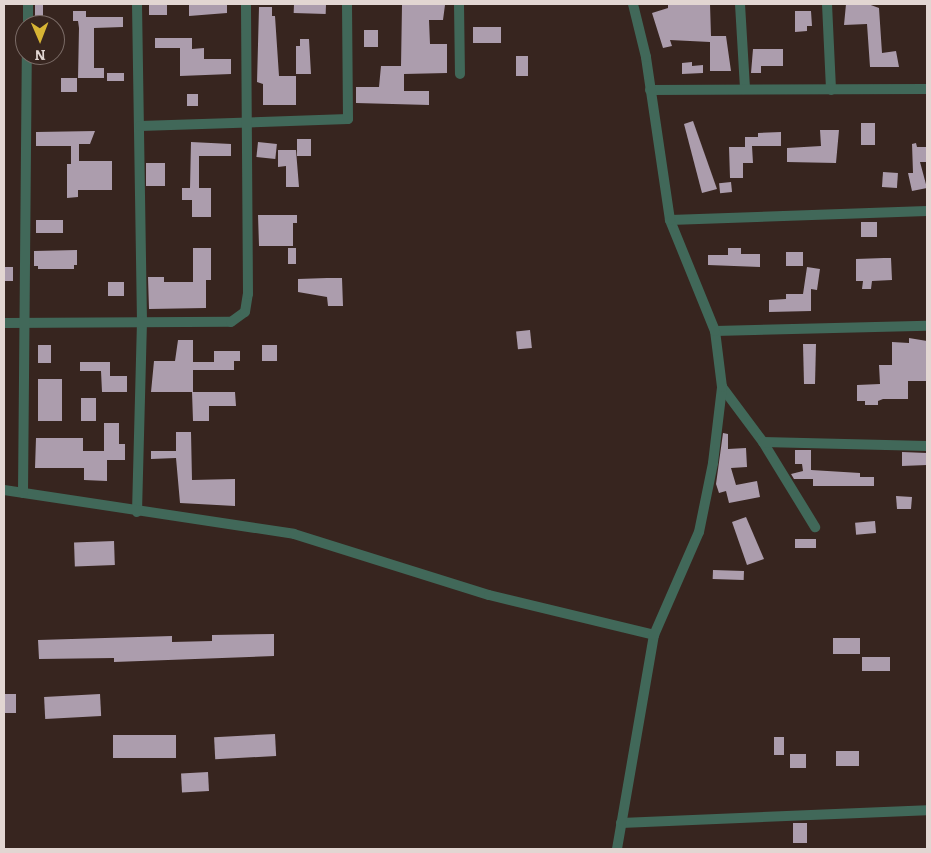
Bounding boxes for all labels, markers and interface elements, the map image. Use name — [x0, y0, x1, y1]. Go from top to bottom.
north arrow — [15, 15, 65, 65]
text: N — [35, 46, 46, 63]

